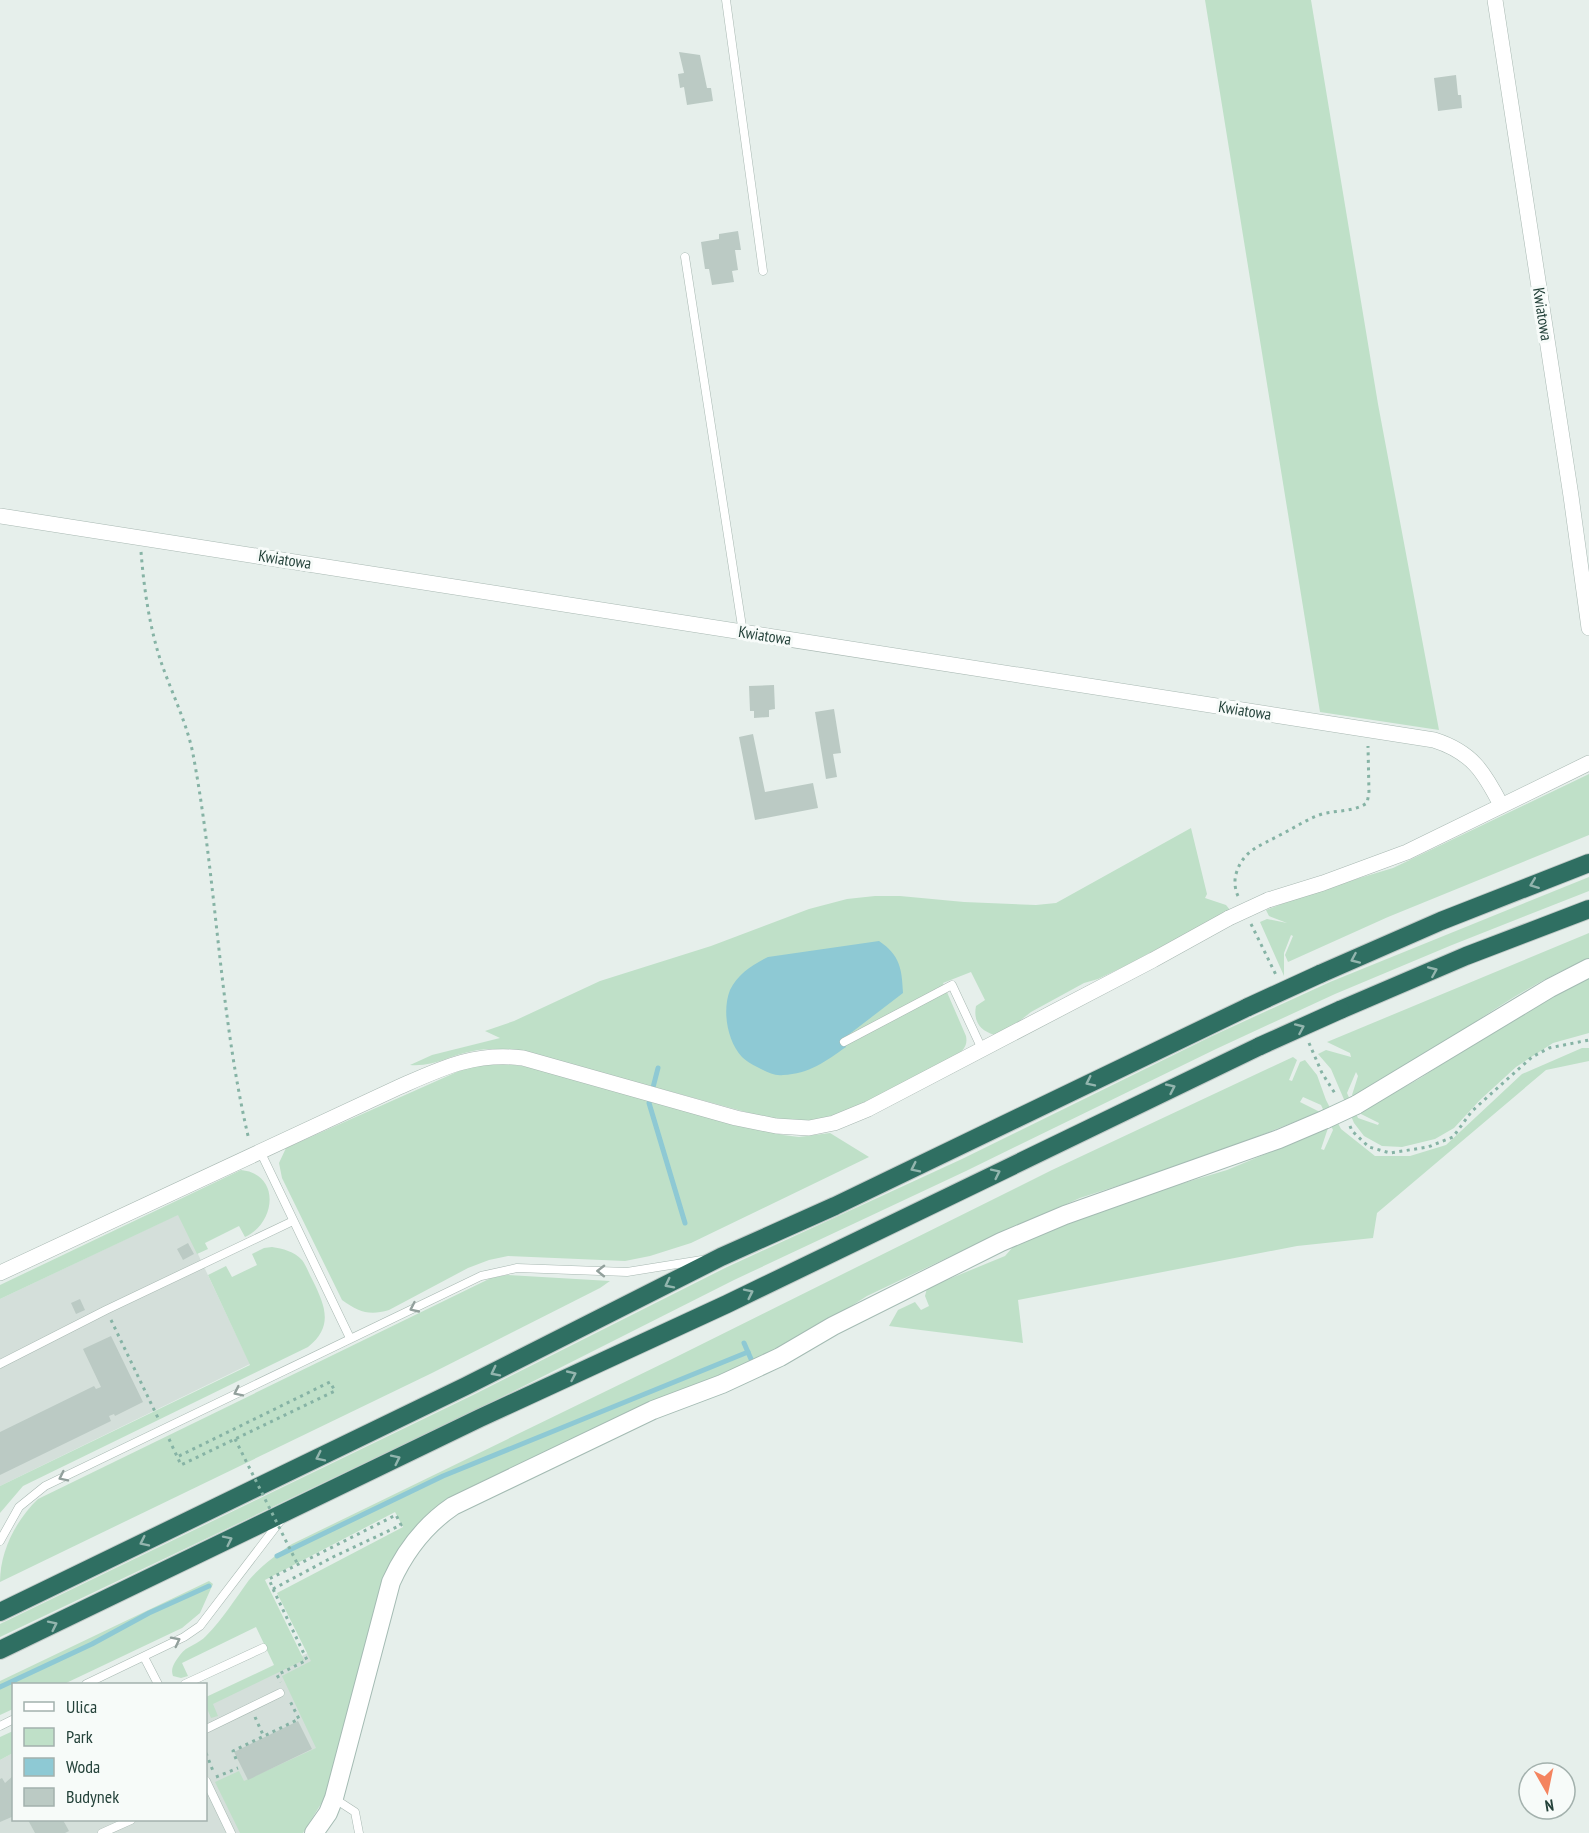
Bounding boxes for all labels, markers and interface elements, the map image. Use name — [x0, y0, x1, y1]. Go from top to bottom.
street label: Kwiatowa — [1529, 286, 1557, 342]
street label: Kwiatowa — [257, 545, 313, 573]
street label: Kwiatowa — [737, 621, 793, 649]
street label: Kwiatowa — [1217, 696, 1273, 724]
one-way arrow — [1530, 876, 1540, 889]
one-way arrow — [1350, 952, 1361, 964]
one-way arrow — [1426, 966, 1437, 978]
one-way arrow — [1294, 1023, 1305, 1035]
one-way arrow — [1086, 1075, 1097, 1086]
one-way arrow — [1165, 1083, 1176, 1095]
one-way arrow — [911, 1160, 922, 1172]
one-way arrow — [989, 1169, 1000, 1181]
one-way arrow — [596, 1265, 605, 1278]
one-way arrow — [664, 1276, 675, 1288]
one-way arrow — [742, 1289, 753, 1301]
one-way arrow — [409, 1300, 420, 1312]
one-way arrow — [490, 1364, 501, 1376]
one-way arrow — [566, 1371, 577, 1383]
one-way arrow — [234, 1385, 245, 1396]
one-way arrow — [315, 1450, 326, 1462]
one-way arrow — [389, 1454, 400, 1466]
one-way arrow — [58, 1470, 69, 1482]
one-way arrow — [140, 1535, 151, 1547]
one-way arrow — [222, 1536, 233, 1548]
one-way arrow — [46, 1621, 57, 1632]
one-way arrow — [170, 1637, 180, 1648]
legend — [12, 1683, 207, 1821]
text: Ulica — [66, 1695, 97, 1718]
text: Park — [66, 1725, 93, 1748]
text: Woda — [66, 1755, 100, 1778]
north arrow — [1517, 1761, 1577, 1821]
text: Budynek — [66, 1785, 119, 1808]
text: N — [1544, 1795, 1555, 1816]

